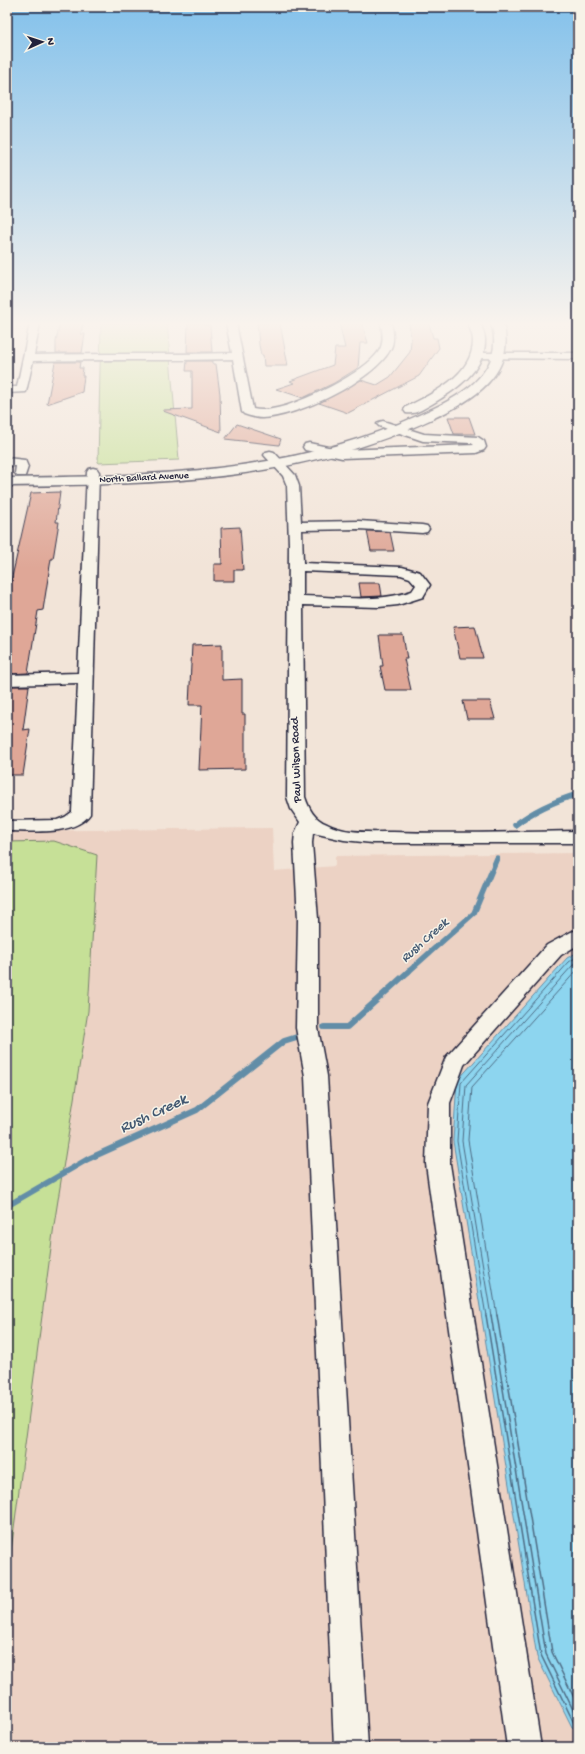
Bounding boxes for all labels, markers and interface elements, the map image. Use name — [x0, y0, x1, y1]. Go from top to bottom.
north arrow — [22, 22, 62, 62]
text: N — [44, 38, 56, 45]
street label: North Ballard Avenue — [99, 470, 190, 486]
street label: Paul Wilson Road — [288, 716, 306, 804]
water label: Rush Creek — [398, 915, 453, 966]
water label: Rush Creek — [117, 1090, 192, 1139]

